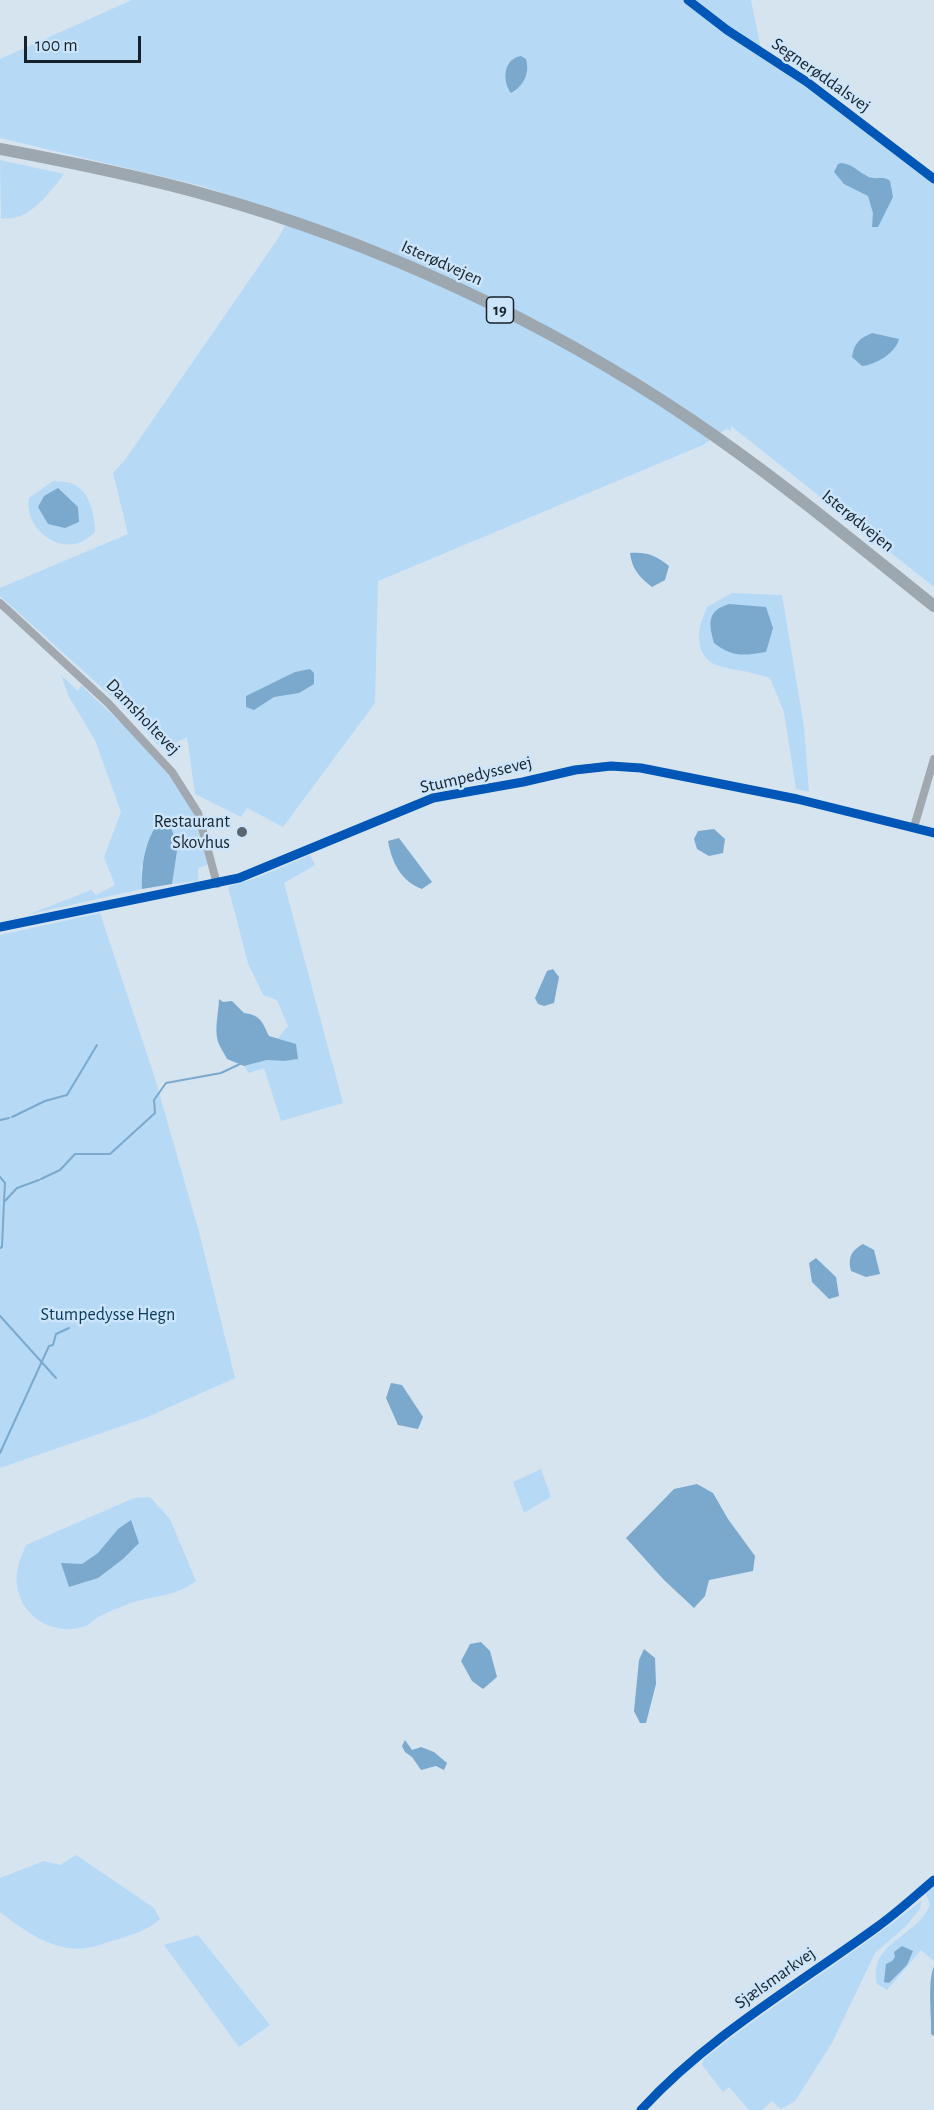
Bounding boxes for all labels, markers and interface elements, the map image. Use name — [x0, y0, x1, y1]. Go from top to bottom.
scale bar — [27, 24, 144, 62]
street label: Segnerøddalsvej — [767, 33, 875, 117]
text: 100 m — [35, 37, 78, 55]
street label: Isterødvejen — [398, 235, 486, 291]
road number: 19 — [486, 297, 514, 323]
street label: Isterødvejen — [817, 485, 899, 557]
street label: Damsholtevej — [101, 674, 185, 760]
street label: Stumpedyssevej — [418, 752, 534, 798]
place label: Restaurant Skovhus — [154, 811, 230, 854]
marker: Restaurant Skovhus — [235, 825, 249, 839]
park label: Stumpedysse Hegn — [41, 1304, 175, 1326]
street label: Sjælsmarkvej — [731, 1942, 819, 2014]

